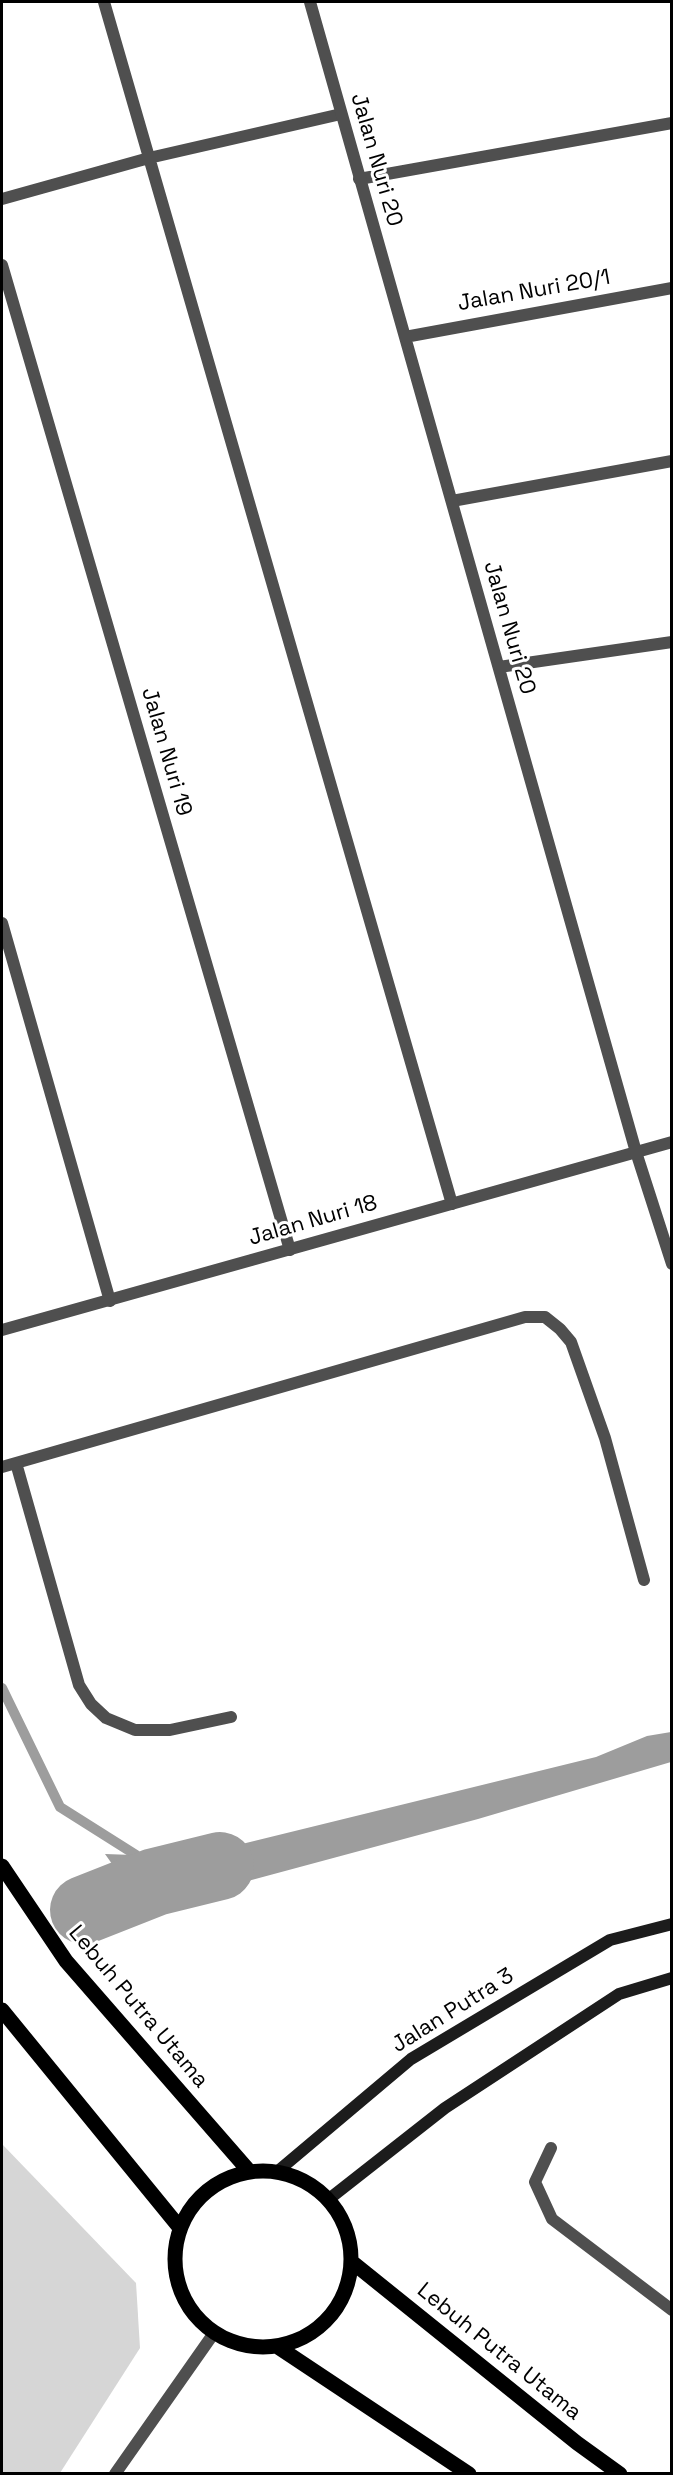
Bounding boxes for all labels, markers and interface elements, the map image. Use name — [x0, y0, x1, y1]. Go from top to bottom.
street label: Jalan Nuri 20 — [344, 90, 408, 230]
street label: Jalan Nuri 20/1 — [456, 265, 612, 317]
street label: Jalan Nuri 20 — [477, 558, 541, 698]
street label: Jalan Nuri 19 — [135, 685, 197, 819]
street label: Jalan Nuri 18 — [246, 1190, 380, 1252]
street label: Lebuh Putra Utama — [62, 1920, 214, 2094]
street label: Jalan Putra 3 — [387, 1963, 519, 2059]
street label: Lebuh Putra Utama — [412, 2278, 586, 2426]

